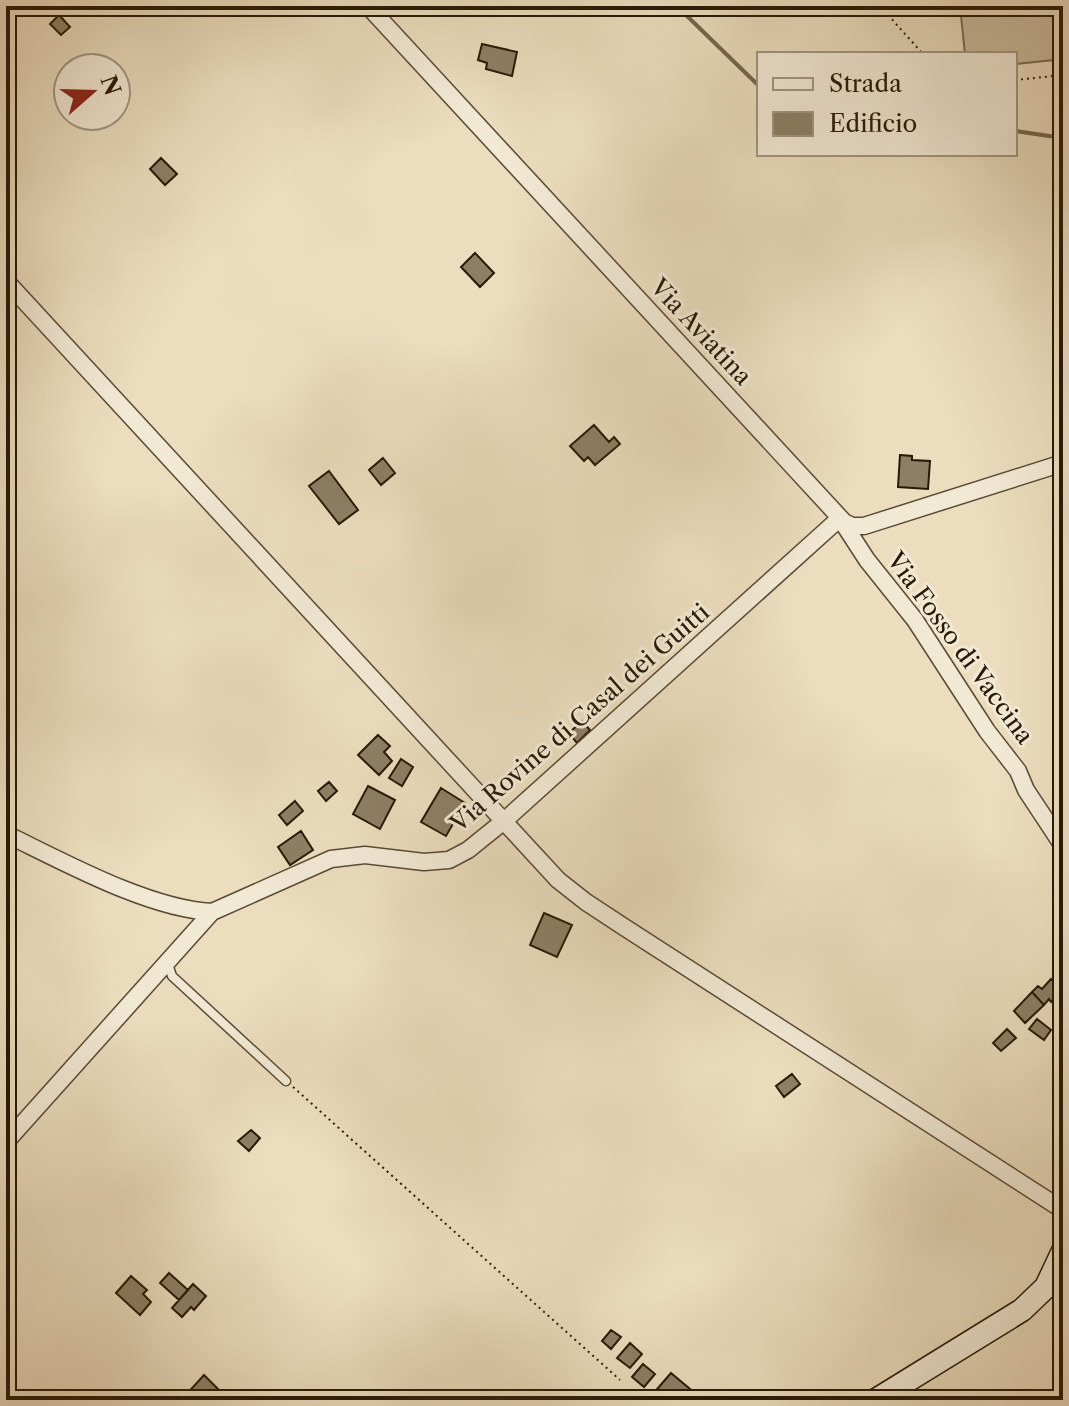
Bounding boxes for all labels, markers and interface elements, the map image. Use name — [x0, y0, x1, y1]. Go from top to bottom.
north arrow — [52, 52, 132, 132]
legend — [757, 52, 1017, 156]
text: Strada — [829, 69, 902, 98]
text: N — [94, 72, 126, 99]
text: Edificio — [829, 109, 917, 138]
street label: Via Aviatina — [644, 272, 758, 391]
street label: Via Fosso di Vaccina — [880, 545, 1040, 750]
street label: Via Rovine di Casal dei Guitti — [444, 597, 715, 839]

